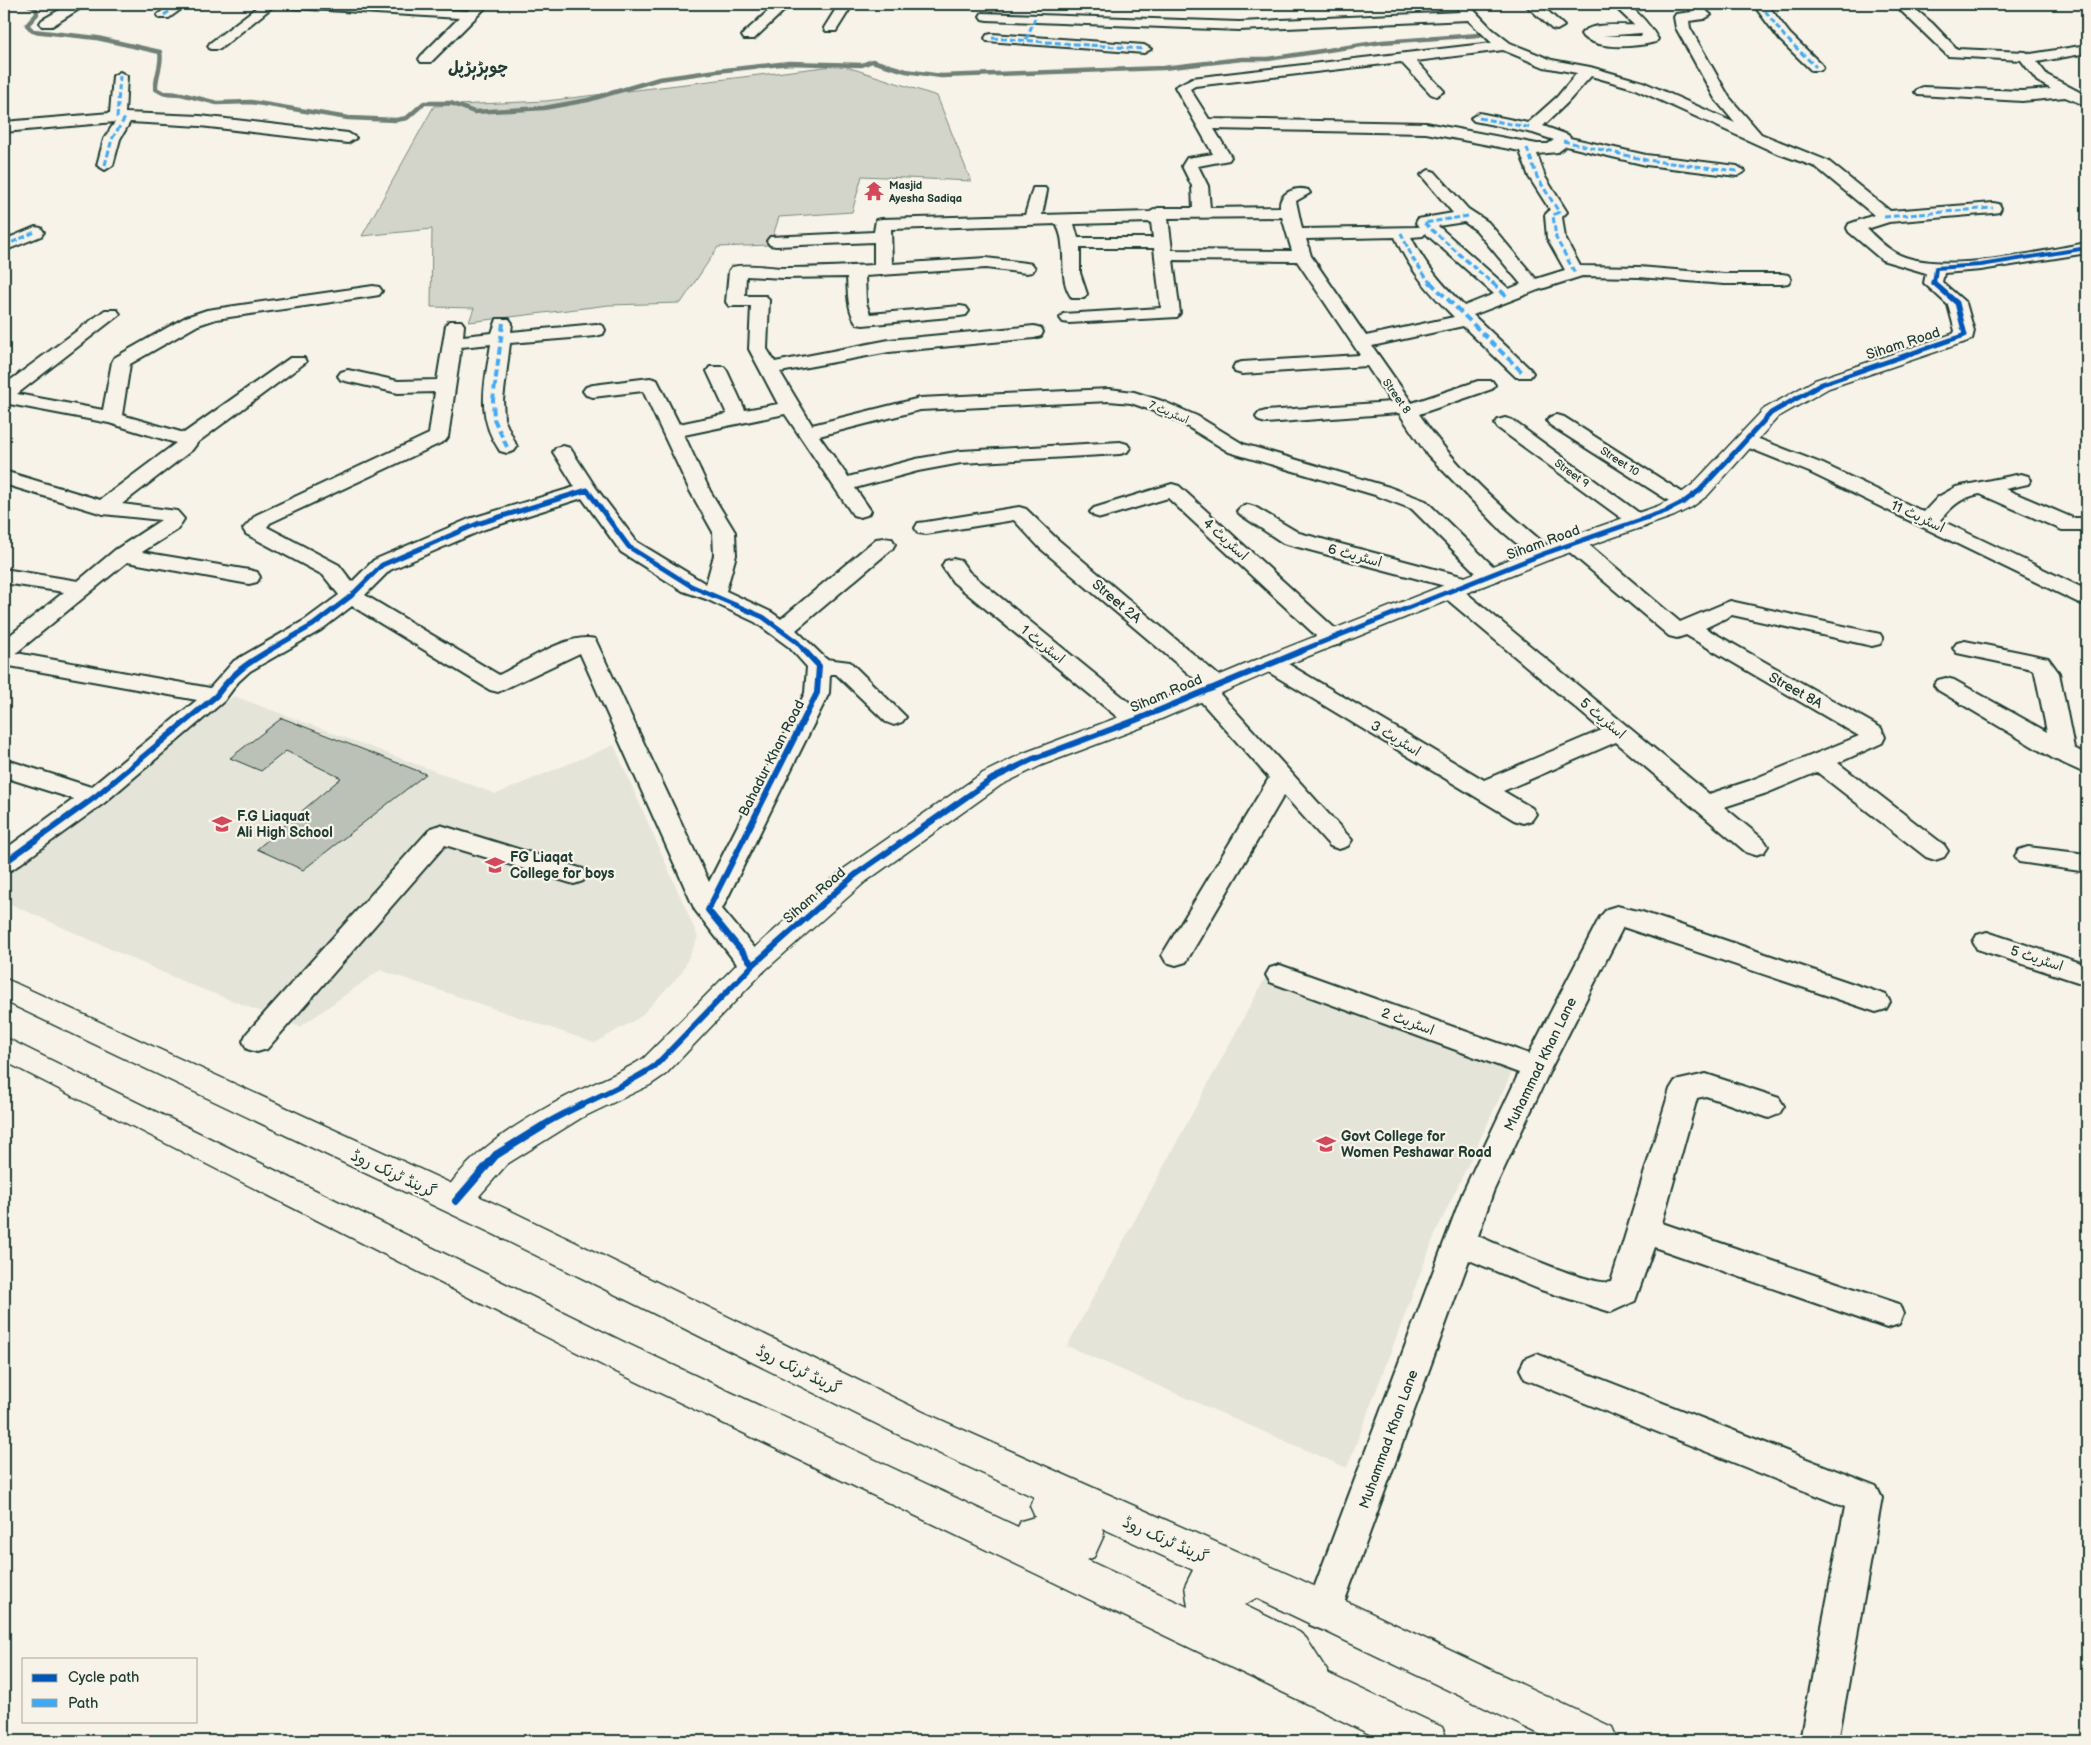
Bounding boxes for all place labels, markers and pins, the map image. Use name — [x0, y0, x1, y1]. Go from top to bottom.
place label: Masjid Ayesha Sadiqa — [888, 179, 962, 205]
temple icon: Masjid Ayesha Sadiqa — [863, 180, 885, 202]
place label: F.G Liaquat Ali High School — [236, 808, 333, 841]
school or university icon: F.G Liaquat Ali High School — [211, 813, 233, 835]
place label: FG Liaqat College for boys — [510, 849, 615, 882]
school or university icon: FG Liaqat College for boys — [484, 854, 506, 876]
place label: Govt College for Women Peshawar Road — [1341, 1128, 1492, 1161]
school or university icon: Govt College for Women Peshawar Road — [1315, 1133, 1337, 1155]

